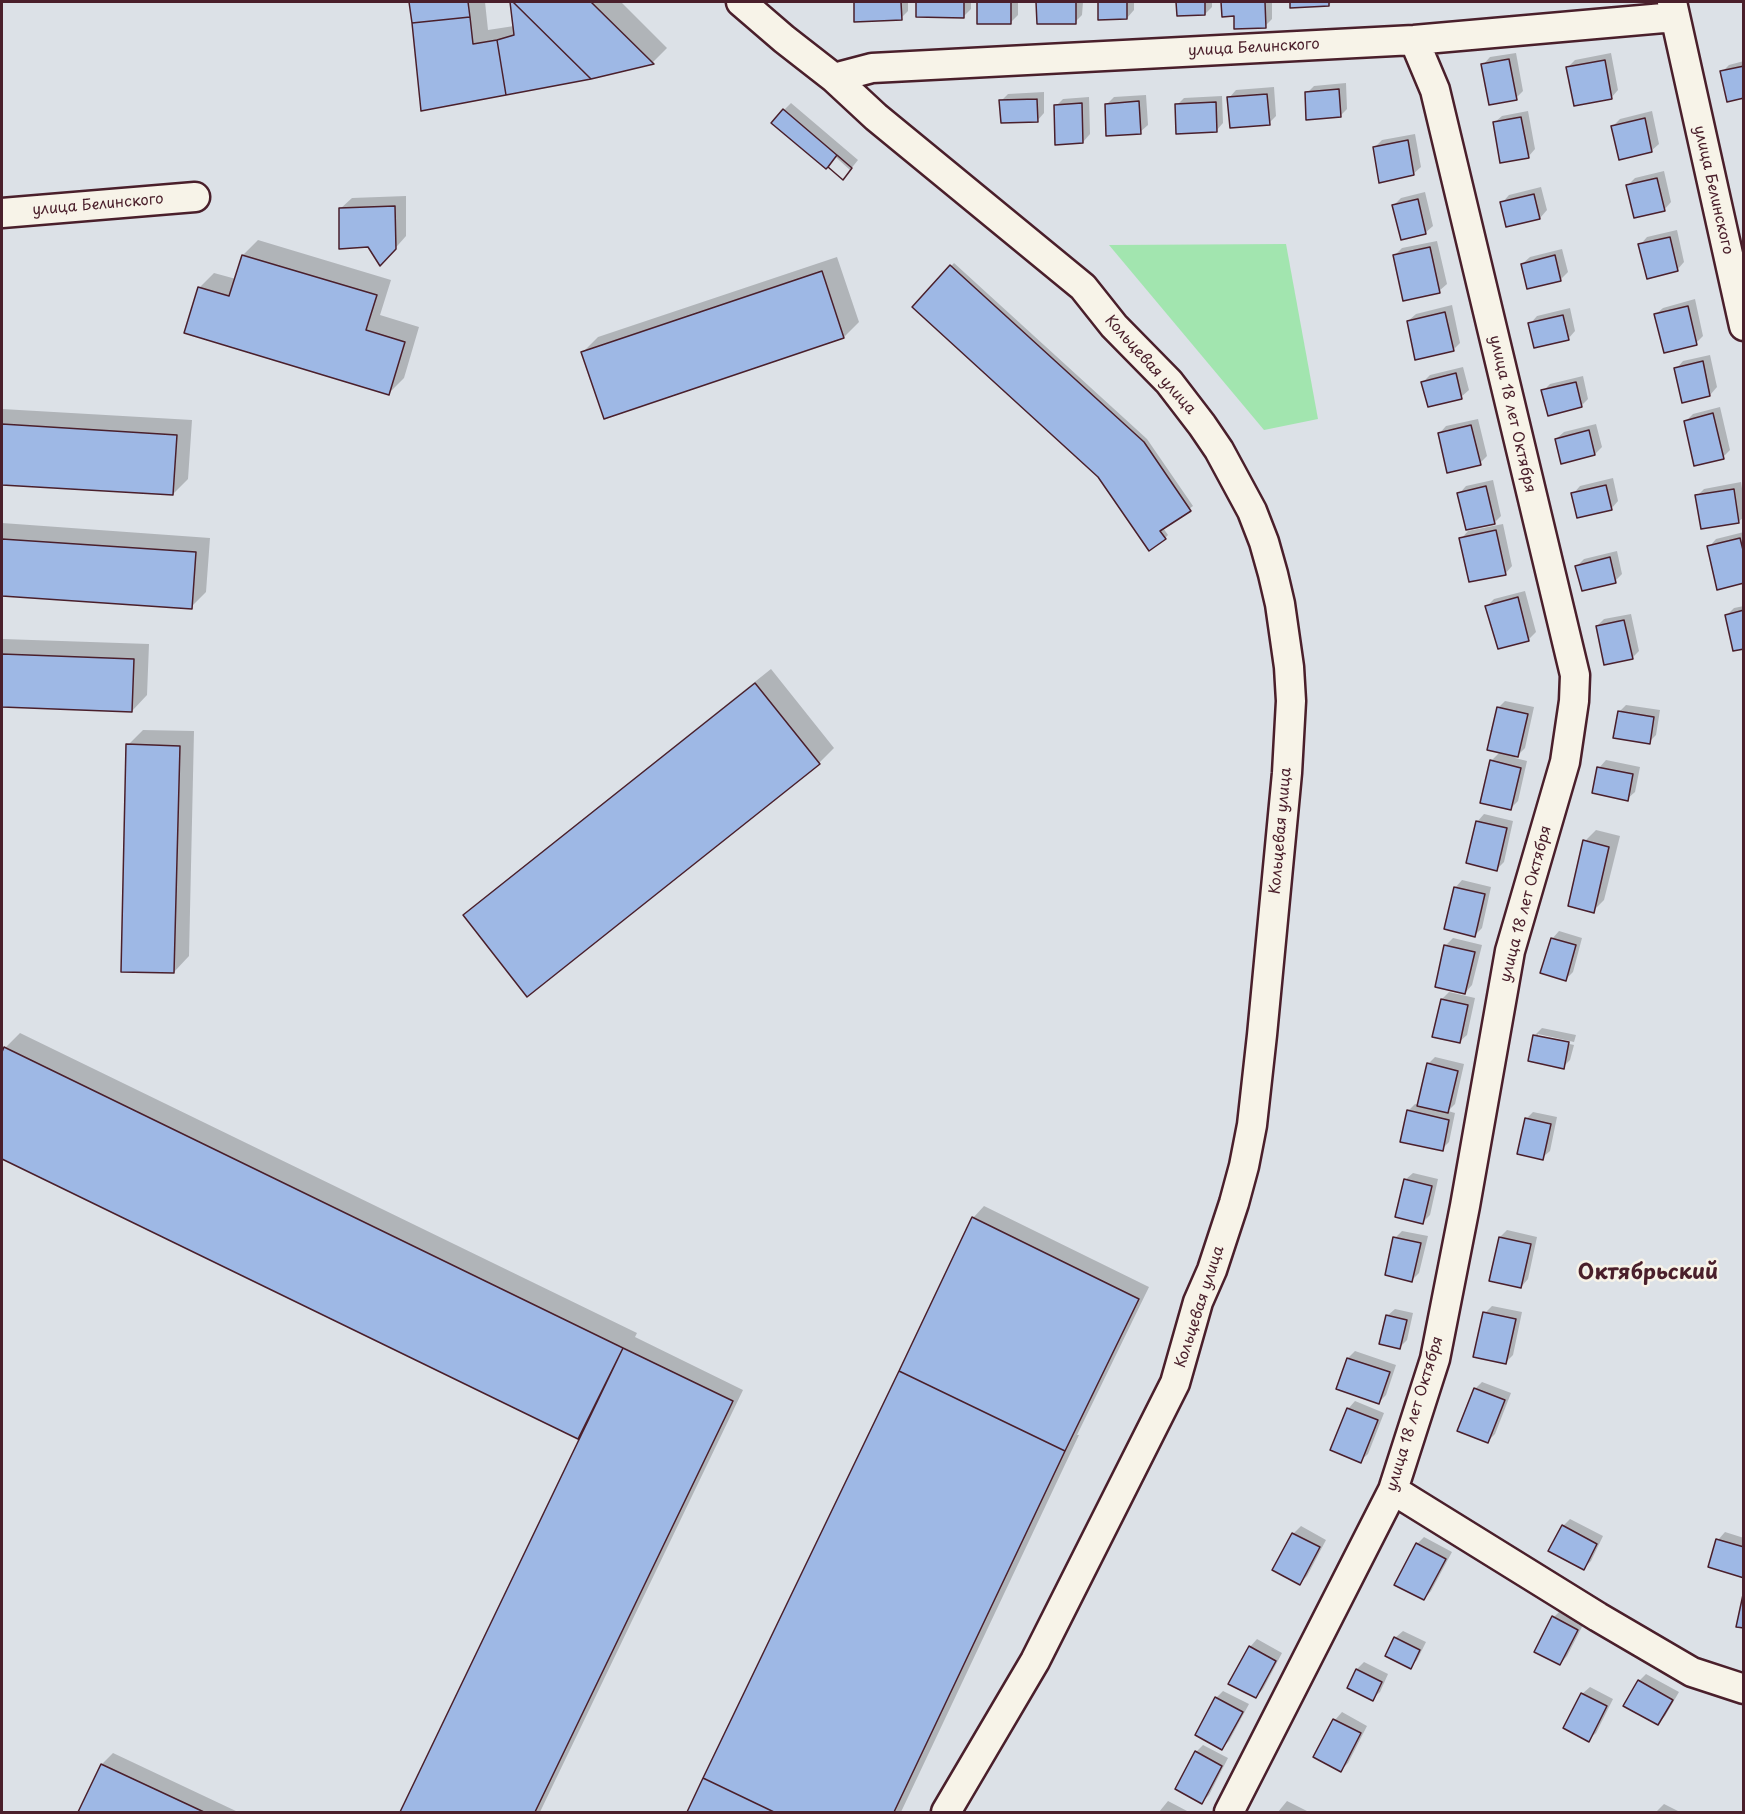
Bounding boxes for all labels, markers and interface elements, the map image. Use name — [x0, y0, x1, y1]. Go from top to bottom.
street label: улица Белинского — [1188, 36, 1320, 60]
street label: улица Белинского — [1689, 124, 1737, 256]
street label: улица Белинского — [32, 190, 164, 220]
street label: Кольцевая улица — [1101, 312, 1199, 418]
street label: улица 18 лет Октября — [1485, 333, 1539, 495]
street label: Кольцевая улица — [1266, 767, 1296, 895]
street label: улица 18 лет Октября — [1496, 824, 1556, 984]
street label: Кольцевая улица — [1172, 1244, 1228, 1370]
district label: Октябрьский — [1578, 1260, 1718, 1286]
street label: улица 18 лет Октября — [1383, 1334, 1447, 1494]

